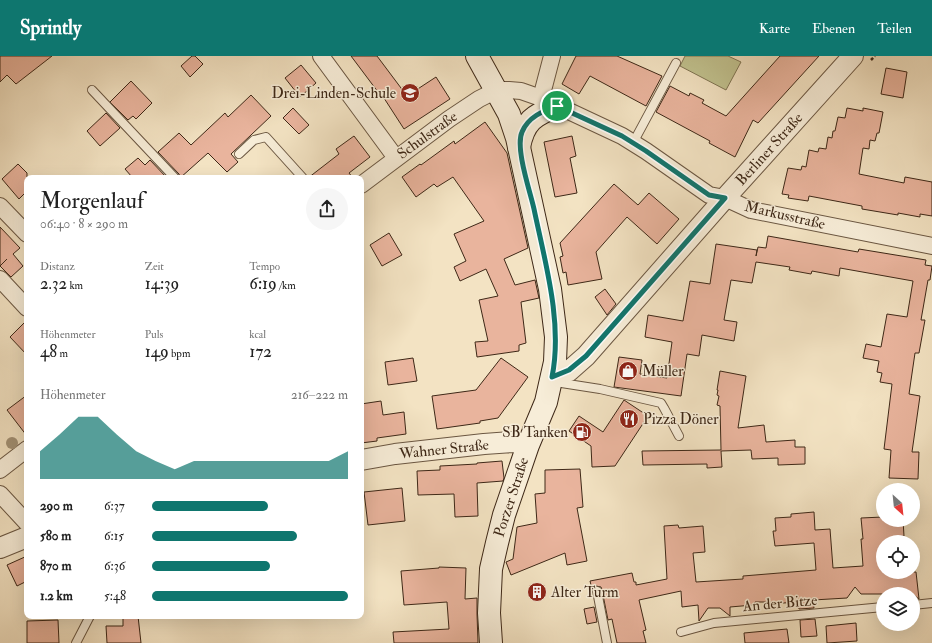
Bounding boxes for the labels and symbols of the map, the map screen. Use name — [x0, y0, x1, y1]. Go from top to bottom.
school or university icon: Drei-Linden-Schule — [399, 82, 421, 104]
place label: Drei-Linden-Schule — [271, 84, 396, 103]
pin — [540, 89, 574, 123]
street label: Schulstraße — [393, 107, 461, 164]
street label: Berliner Straße — [732, 109, 807, 190]
street label: Markusstraße — [743, 197, 827, 234]
shop icon: Müller — [617, 360, 639, 382]
place label: Müller — [642, 362, 684, 381]
restaurant icon: Pizza Döner — [618, 408, 640, 430]
place label: Pizza Döner — [643, 410, 719, 429]
fuel station icon: SB Tanken — [571, 421, 593, 443]
place label: SB Tanken — [502, 423, 568, 442]
street label: Wahner Straße — [397, 435, 490, 464]
street label: Porzer Straße — [490, 455, 533, 539]
north arrow — [876, 483, 920, 527]
building icon: Alter Turm — [526, 581, 548, 603]
place label: Alter Turm — [550, 583, 619, 602]
street label: An der Bitze — [741, 591, 818, 616]

